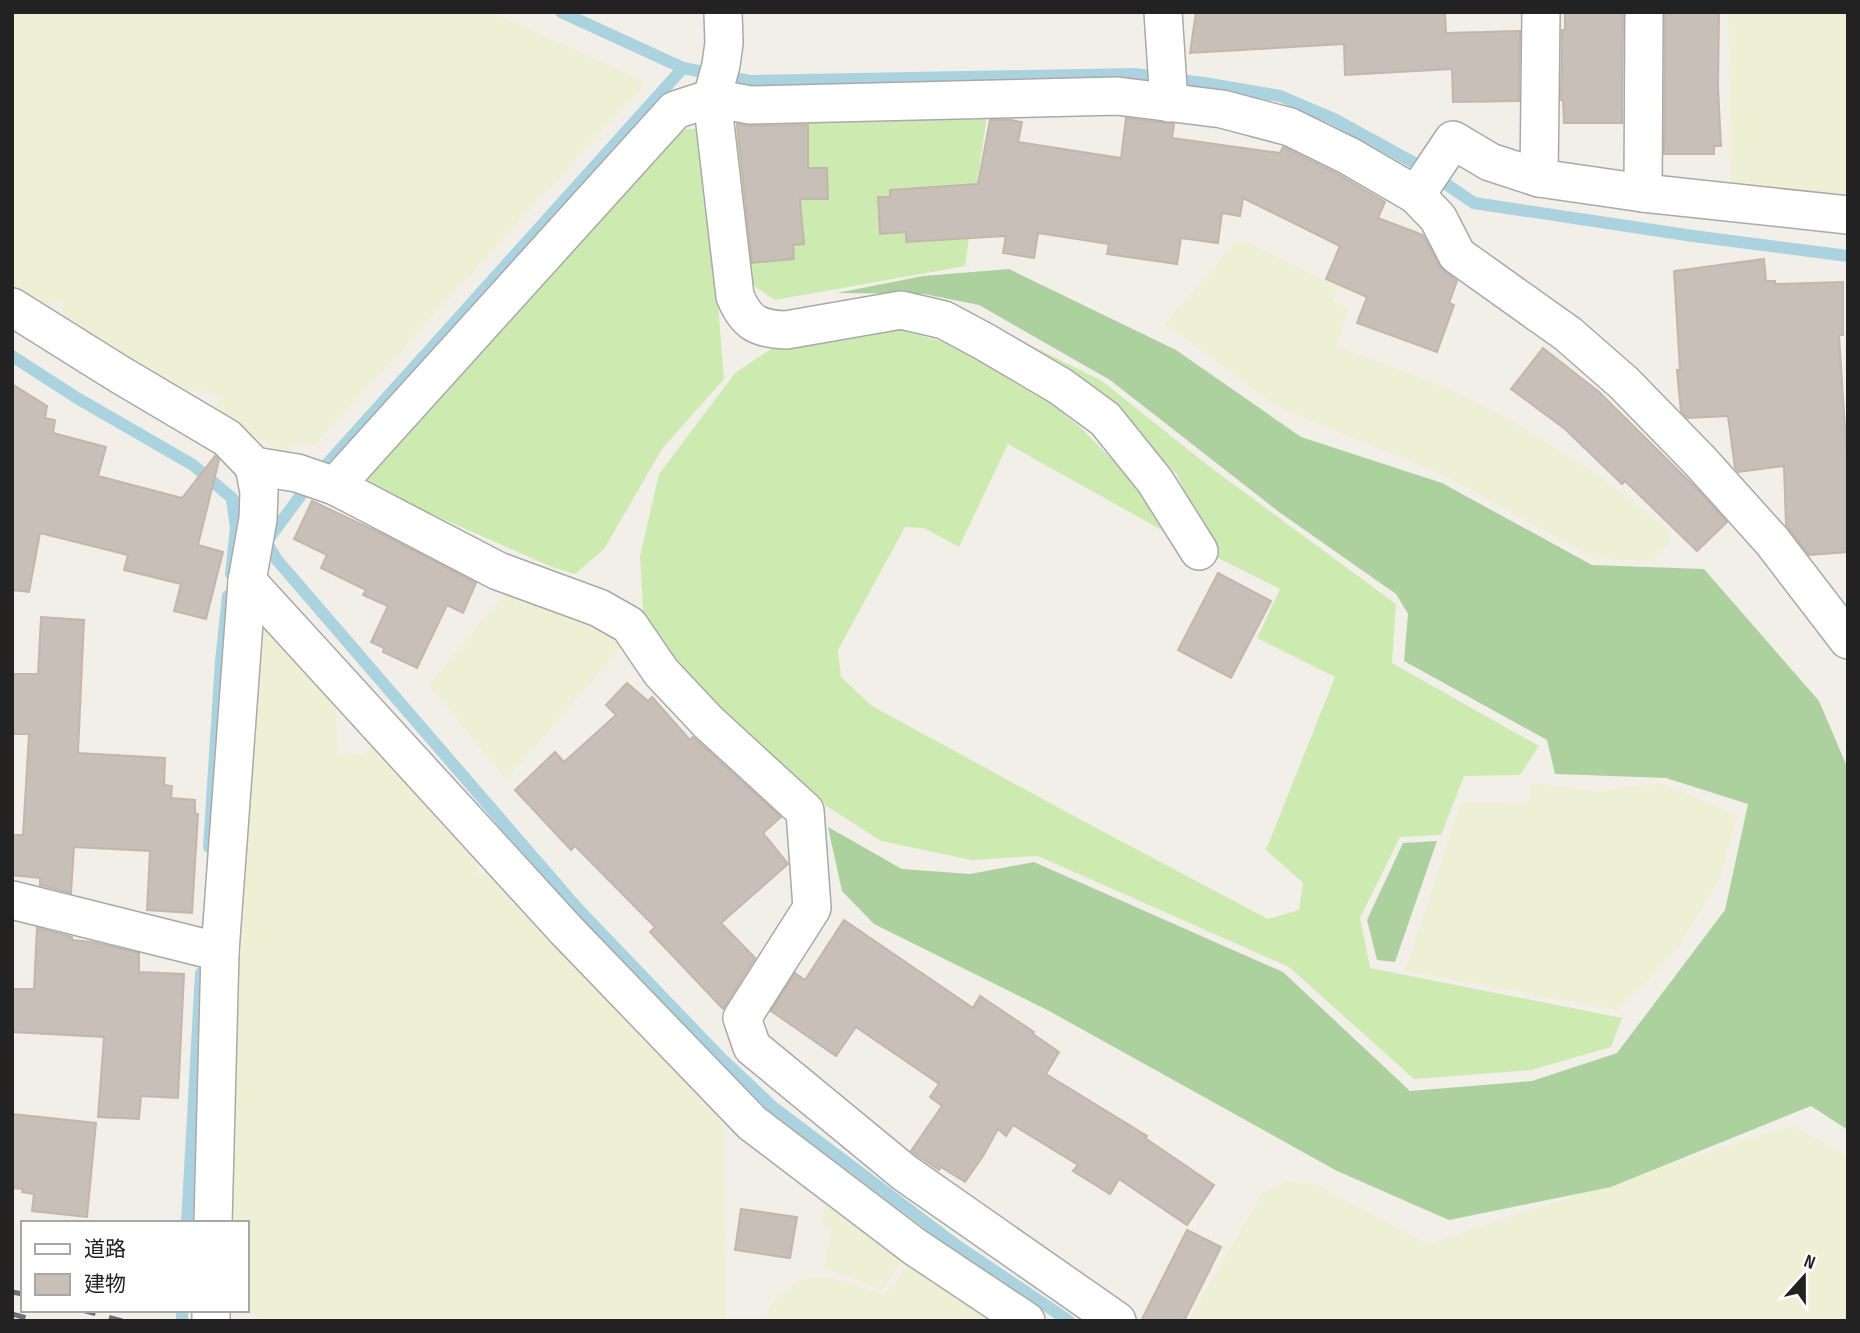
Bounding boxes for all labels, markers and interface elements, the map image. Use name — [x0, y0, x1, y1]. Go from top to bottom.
legend — [21, 1221, 248, 1312]
text: 道路 — [84, 1237, 126, 1262]
north arrow — [1769, 1242, 1839, 1312]
text: N — [1801, 1250, 1818, 1275]
text: 建物 — [84, 1272, 126, 1297]

